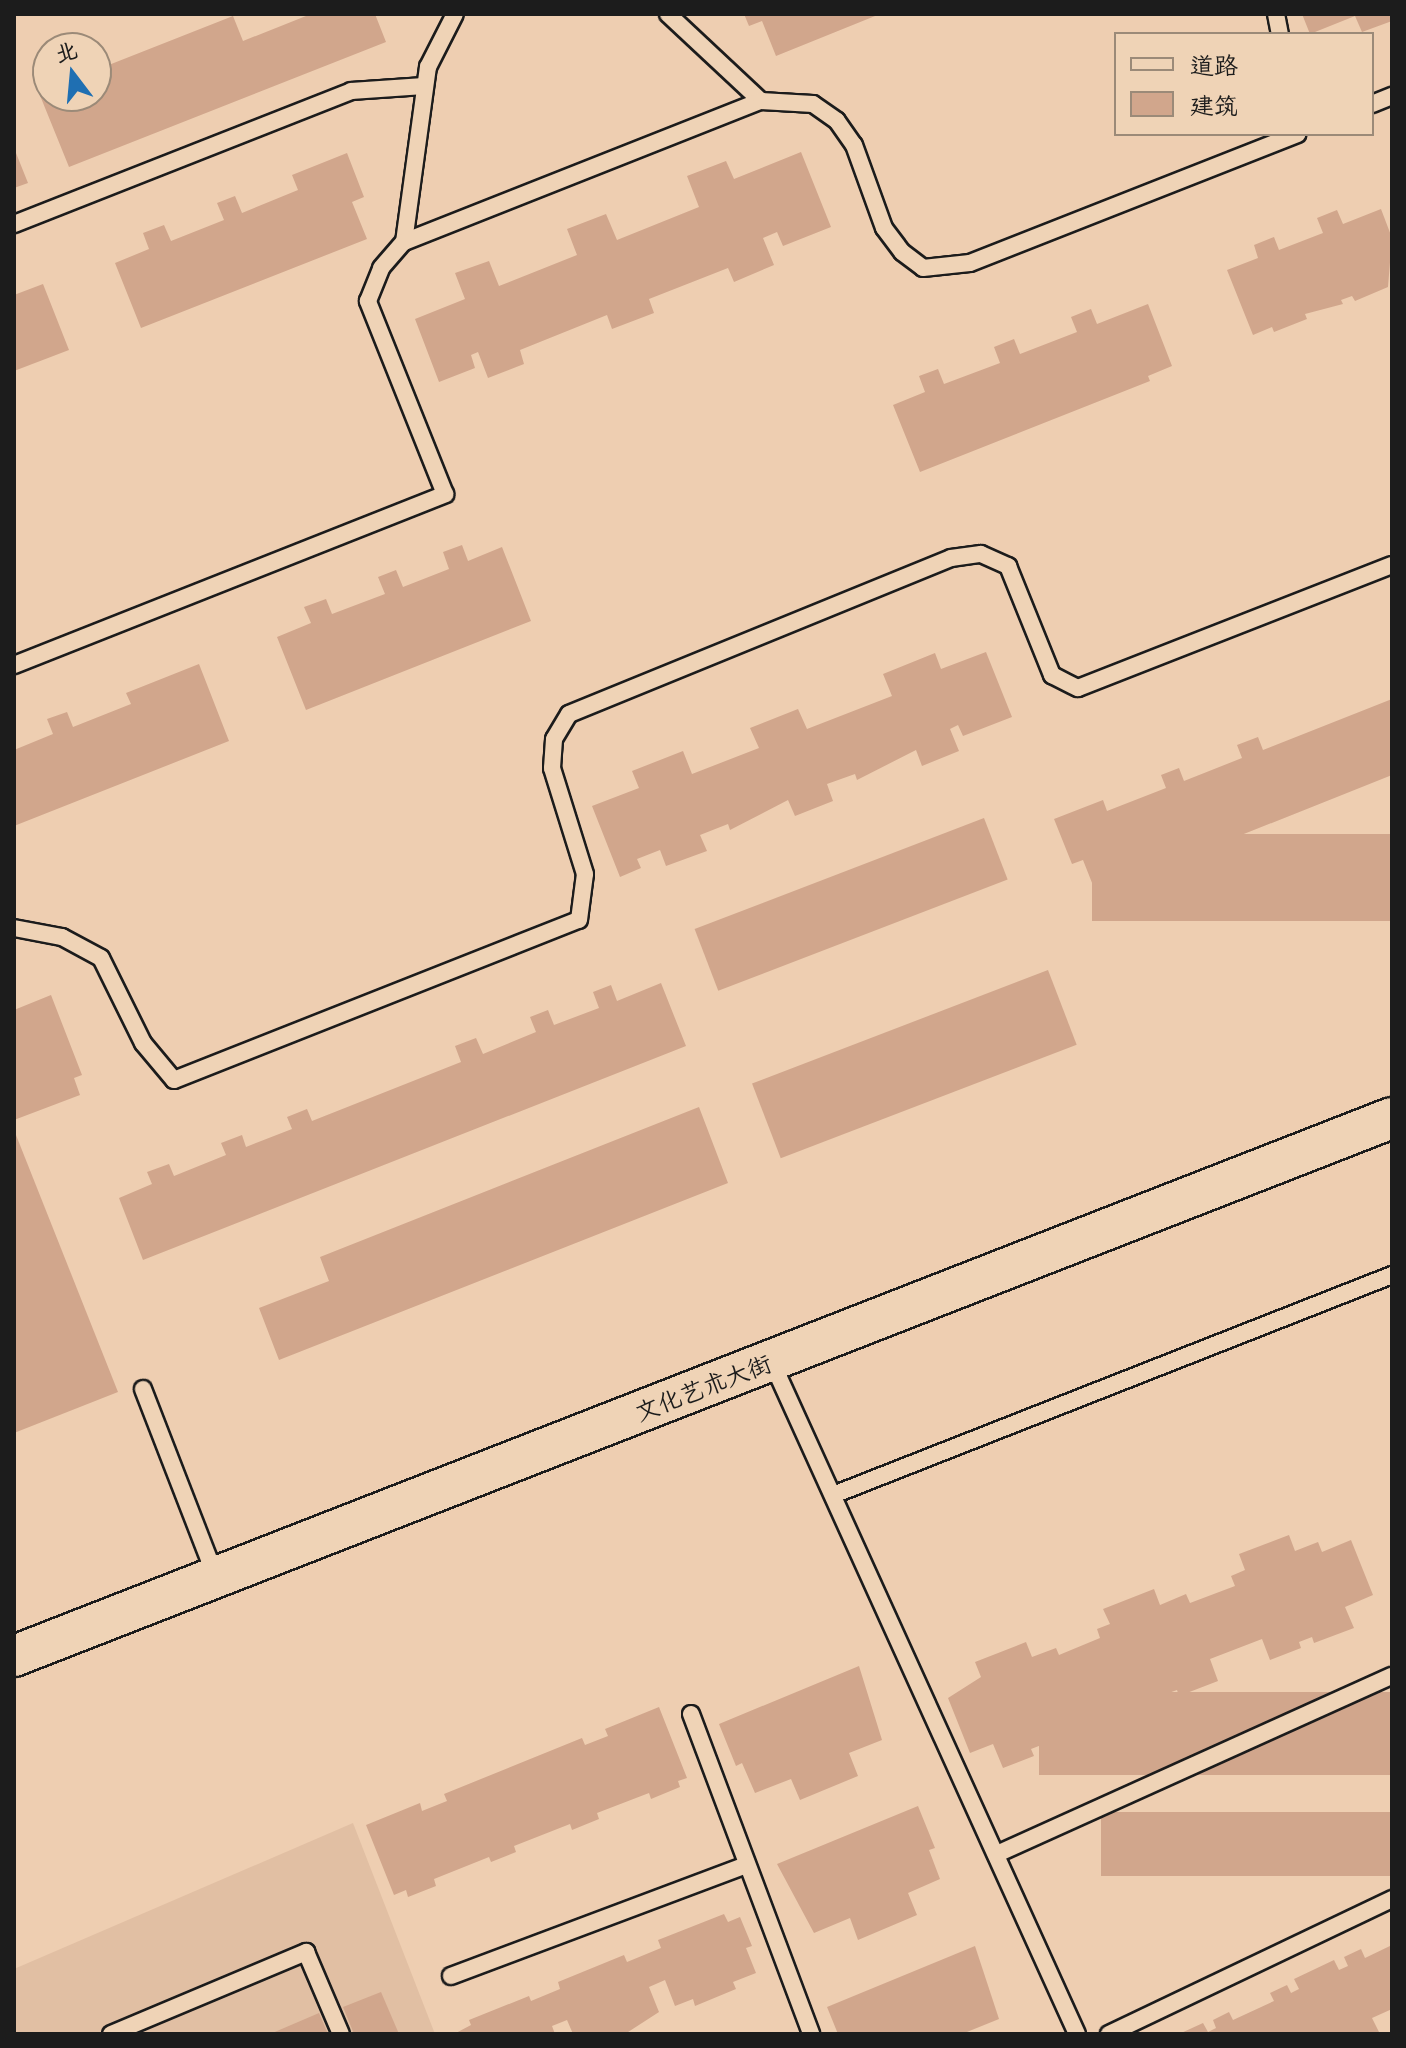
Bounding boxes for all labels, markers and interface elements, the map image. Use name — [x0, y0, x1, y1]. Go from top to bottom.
text: 北 — [51, 31, 81, 69]
north arrow — [32, 32, 112, 112]
legend — [1114, 32, 1374, 136]
text: 道路 — [1190, 46, 1238, 82]
text: 建筑 — [1190, 86, 1238, 122]
street label: 文化艺术大街 — [631, 1348, 775, 1426]

